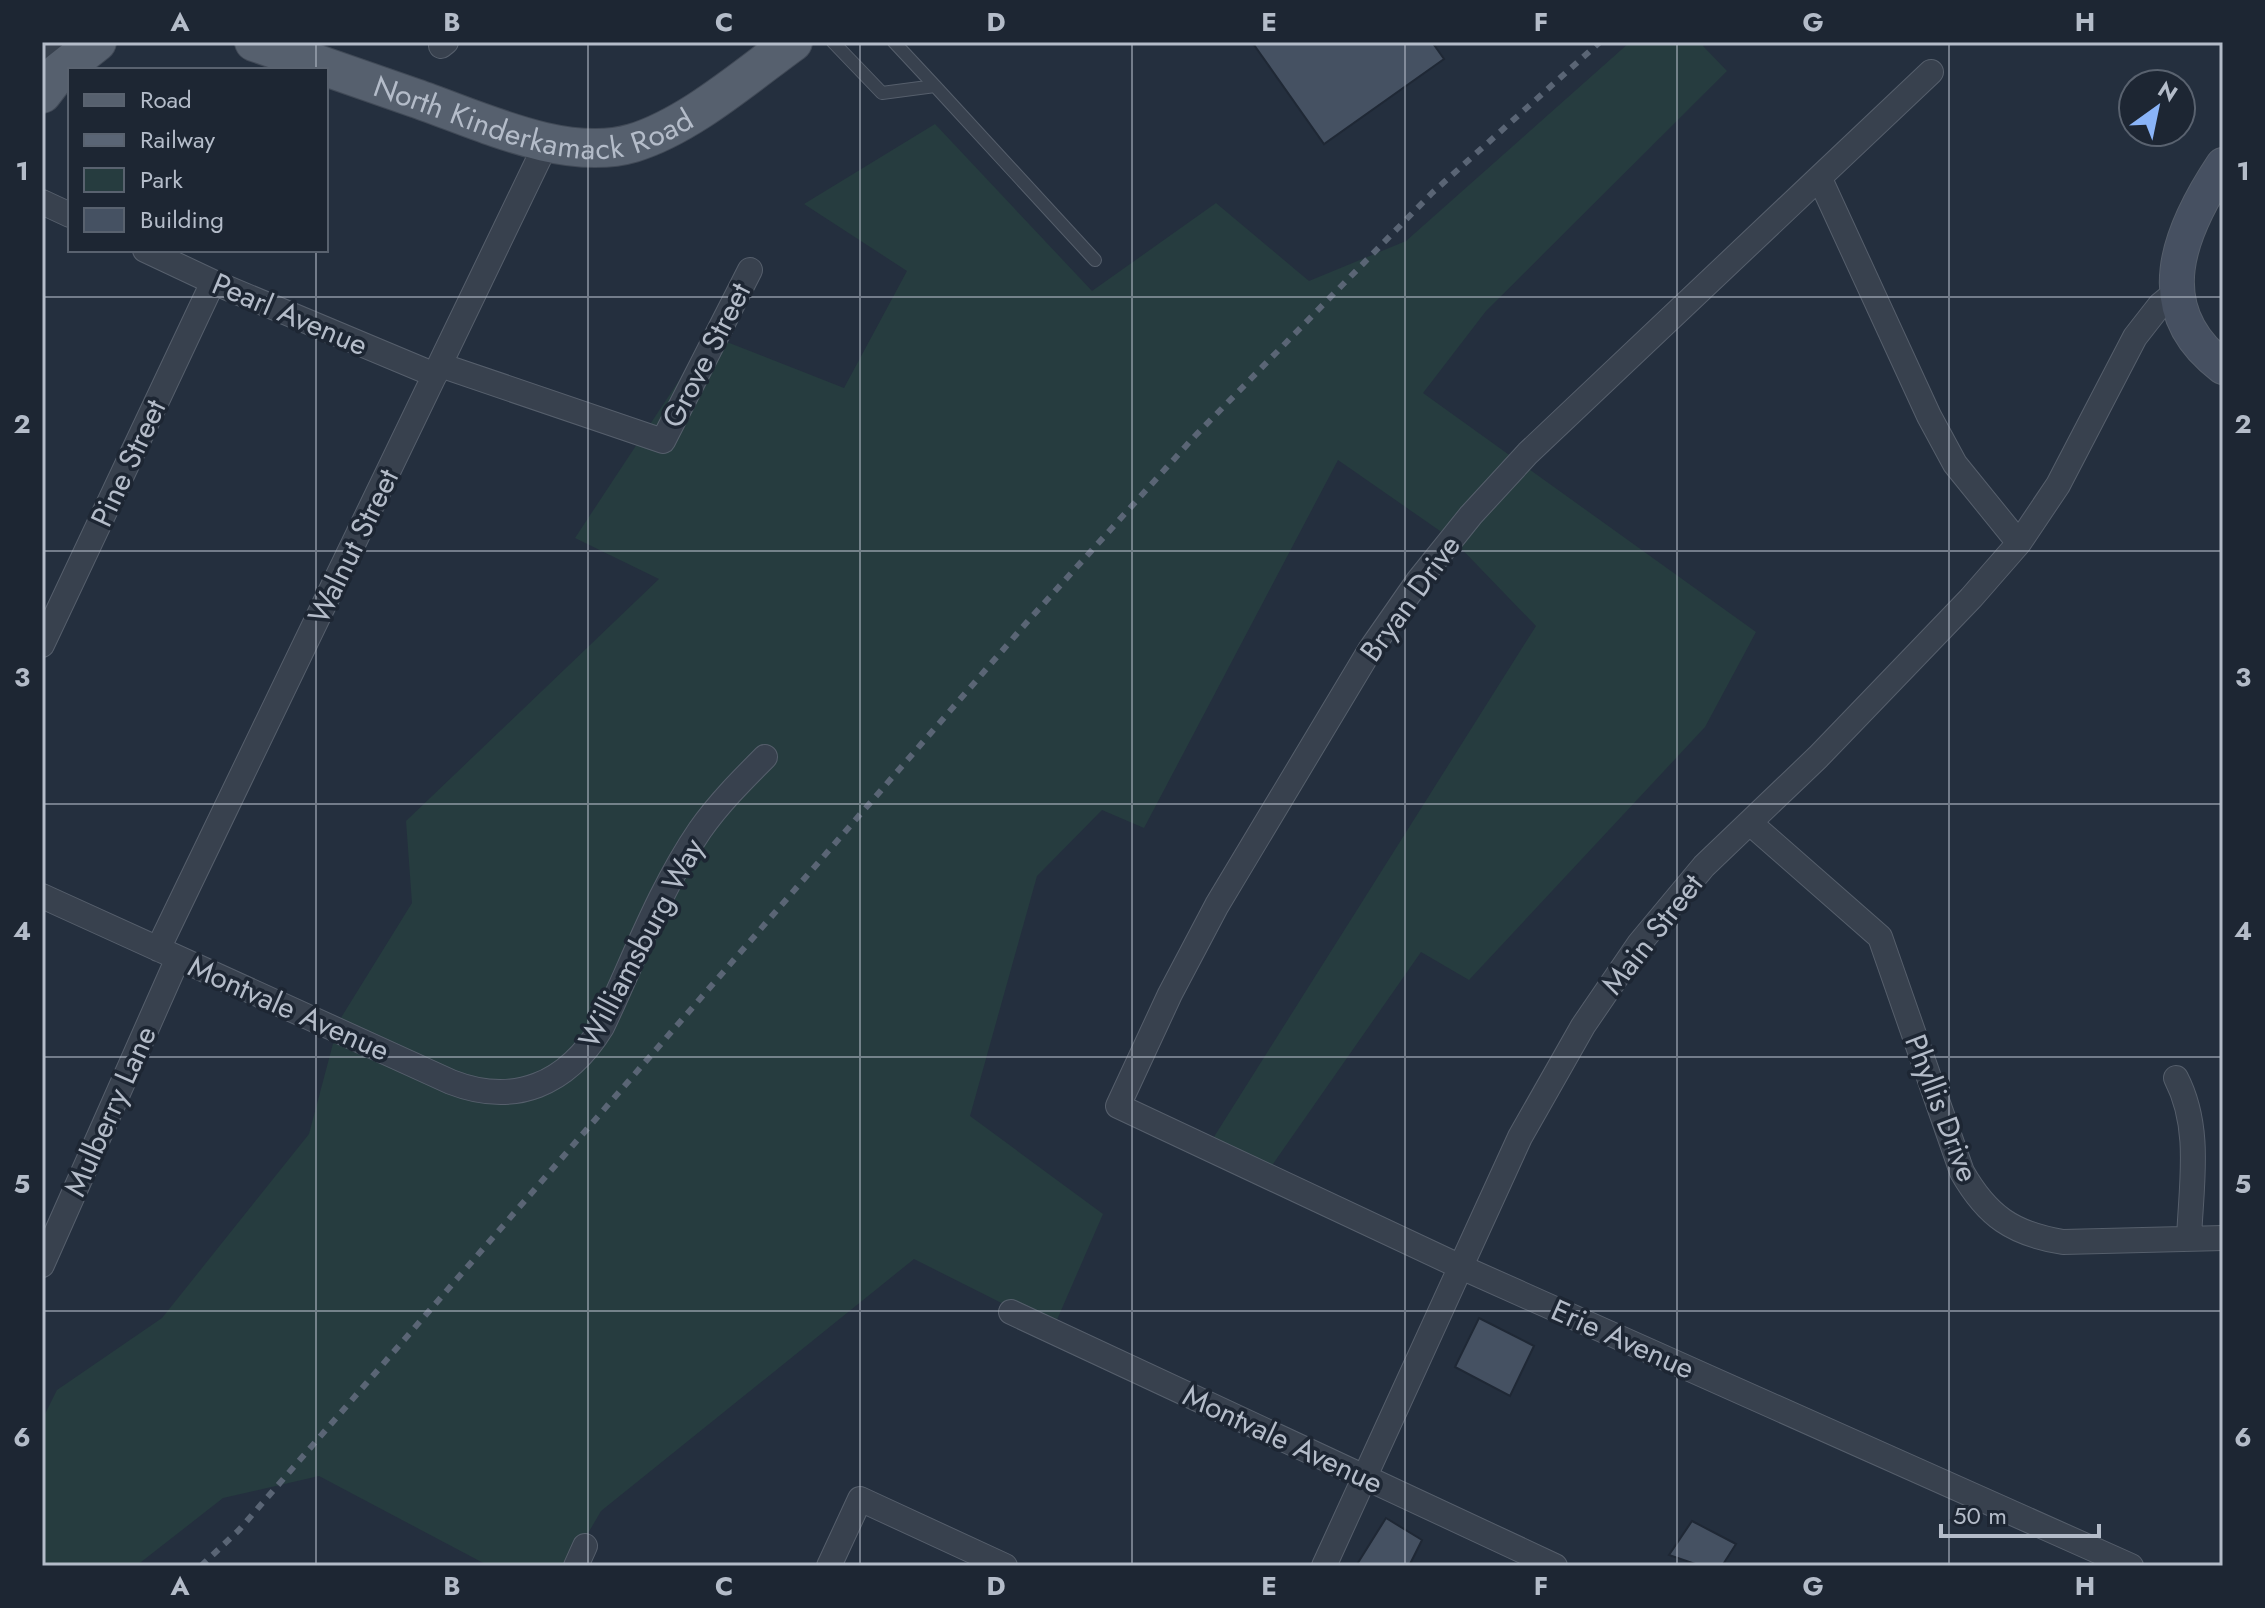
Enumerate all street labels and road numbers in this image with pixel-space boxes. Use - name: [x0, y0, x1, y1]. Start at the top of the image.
- street label: North Kinderkamack Road: [368, 64, 701, 170]
- street label: Pearl Avenue: [206, 262, 374, 366]
- street label: Grove Street: [651, 274, 761, 435]
- street label: Pine Street: [80, 392, 177, 534]
- street label: Walnut Street: [297, 461, 409, 631]
- street label: Bryan Drive: [1349, 526, 1471, 670]
- street label: Williamsburg Way: [568, 830, 715, 1056]
- street label: Main Street: [1591, 864, 1713, 1004]
- street label: Montvale Avenue: [182, 944, 396, 1072]
- street label: Mulberry Lane: [53, 1019, 167, 1203]
- street label: Phyllis Drive: [1894, 1028, 1990, 1188]
- street label: Erie Avenue: [1545, 1288, 1701, 1390]
- street label: Montvale Avenue: [1176, 1374, 1390, 1504]

